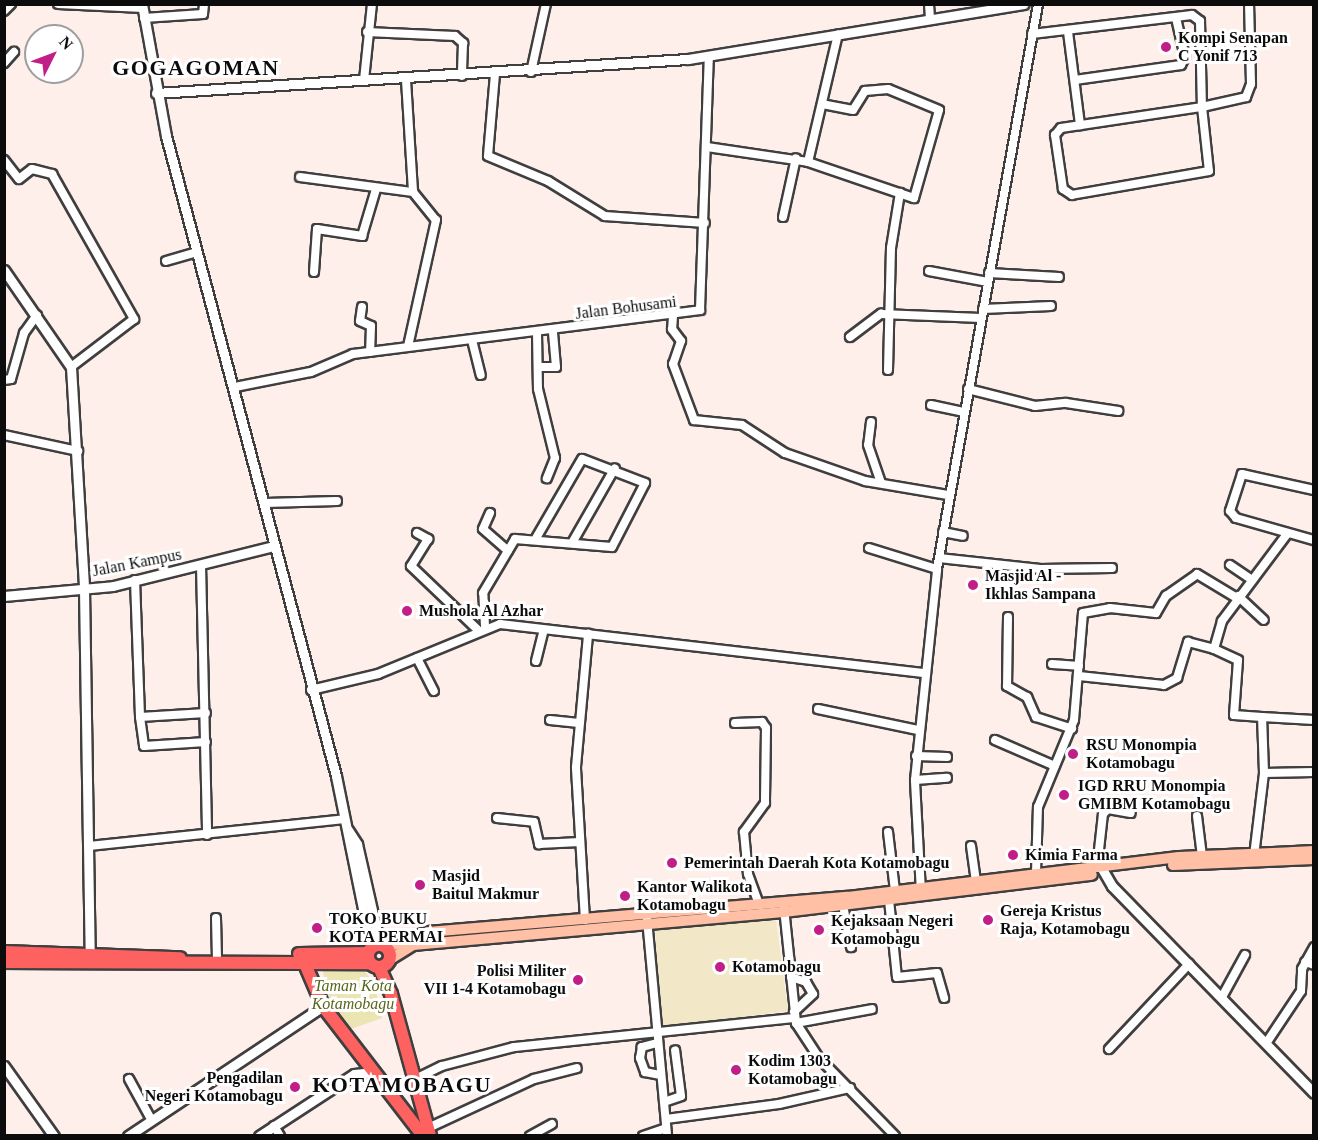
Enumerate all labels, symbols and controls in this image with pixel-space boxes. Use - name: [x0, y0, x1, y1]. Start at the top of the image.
- north arrow: [24, 24, 84, 84]
- place label: Kompi Senapan C Yonif 713: [1178, 28, 1288, 66]
- text: N: [56, 33, 76, 53]
- marker: Kompi Senapan C Yonif 713: [1159, 40, 1173, 54]
- district label: GOGAGOMAN: [112, 55, 280, 81]
- street label: Jalan Bohusami: [574, 292, 678, 324]
- street label: Jalan Kampus: [91, 545, 183, 581]
- place label: Masjid Al - Ikhlas Sampana: [985, 566, 1096, 604]
- marker: Masjid Al - Ikhlas Sampana: [966, 578, 980, 592]
- place label: Mushola Al Azhar: [419, 601, 545, 621]
- marker: Mushola Al Azhar: [400, 604, 414, 618]
- place label: RSU Monompia Kotamobagu: [1086, 735, 1197, 773]
- marker: RSU Monompia Kotamobagu: [1064, 745, 1082, 763]
- place label: IGD RRU Monompia GMIBM Kotamobagu: [1078, 776, 1230, 814]
- marker: IGD RRU Monompia GMIBM Kotamobagu: [1055, 786, 1073, 804]
- place label: Kimia Farma: [1025, 845, 1118, 865]
- marker: Kimia Farma: [1006, 848, 1020, 862]
- place label: Pemerintah Daerah Kota Kotamobagu: [684, 853, 949, 873]
- marker: Pemerintah Daerah Kota Kotamobagu: [665, 856, 679, 870]
- place label: Masjid Baitul Makmur: [432, 866, 539, 904]
- place label: Kantor Walikota Kotamobagu: [637, 877, 753, 915]
- marker: Masjid Baitul Makmur: [413, 878, 427, 892]
- marker: Kantor Walikota Kotamobagu: [618, 889, 632, 903]
- place label: Gereja Kristus Raja, Kotamobagu: [1000, 901, 1130, 939]
- place label: TOKO BUKU KOTA PERMAI: [329, 909, 444, 947]
- place label: Kejaksaan Negeri Kotamobagu: [831, 911, 953, 949]
- marker: Gereja Kristus Raja, Kotamobagu: [981, 913, 995, 927]
- marker: TOKO BUKU KOTA PERMAI: [310, 921, 324, 935]
- marker: Kejaksaan Negeri Kotamobagu: [812, 923, 826, 937]
- place label: Kotamobagu: [732, 957, 821, 977]
- marker: Kotamobagu: [713, 960, 727, 974]
- place label: Polisi Militer VII 1-4 Kotamobagu: [424, 961, 566, 999]
- marker: Polisi Militer VII 1-4 Kotamobagu: [571, 973, 585, 987]
- park label: Taman Kota Kotamobagu: [312, 976, 394, 1014]
- place label: Kodim 1303 Kotamobagu: [748, 1051, 837, 1089]
- marker: Kodim 1303 Kotamobagu: [729, 1063, 743, 1077]
- place label: Pengadilan Negeri Kotamobagu: [145, 1068, 283, 1106]
- district label: KOTAMOBAGU: [312, 1072, 492, 1098]
- marker: Pengadilan Negeri Kotamobagu: [288, 1080, 302, 1094]

